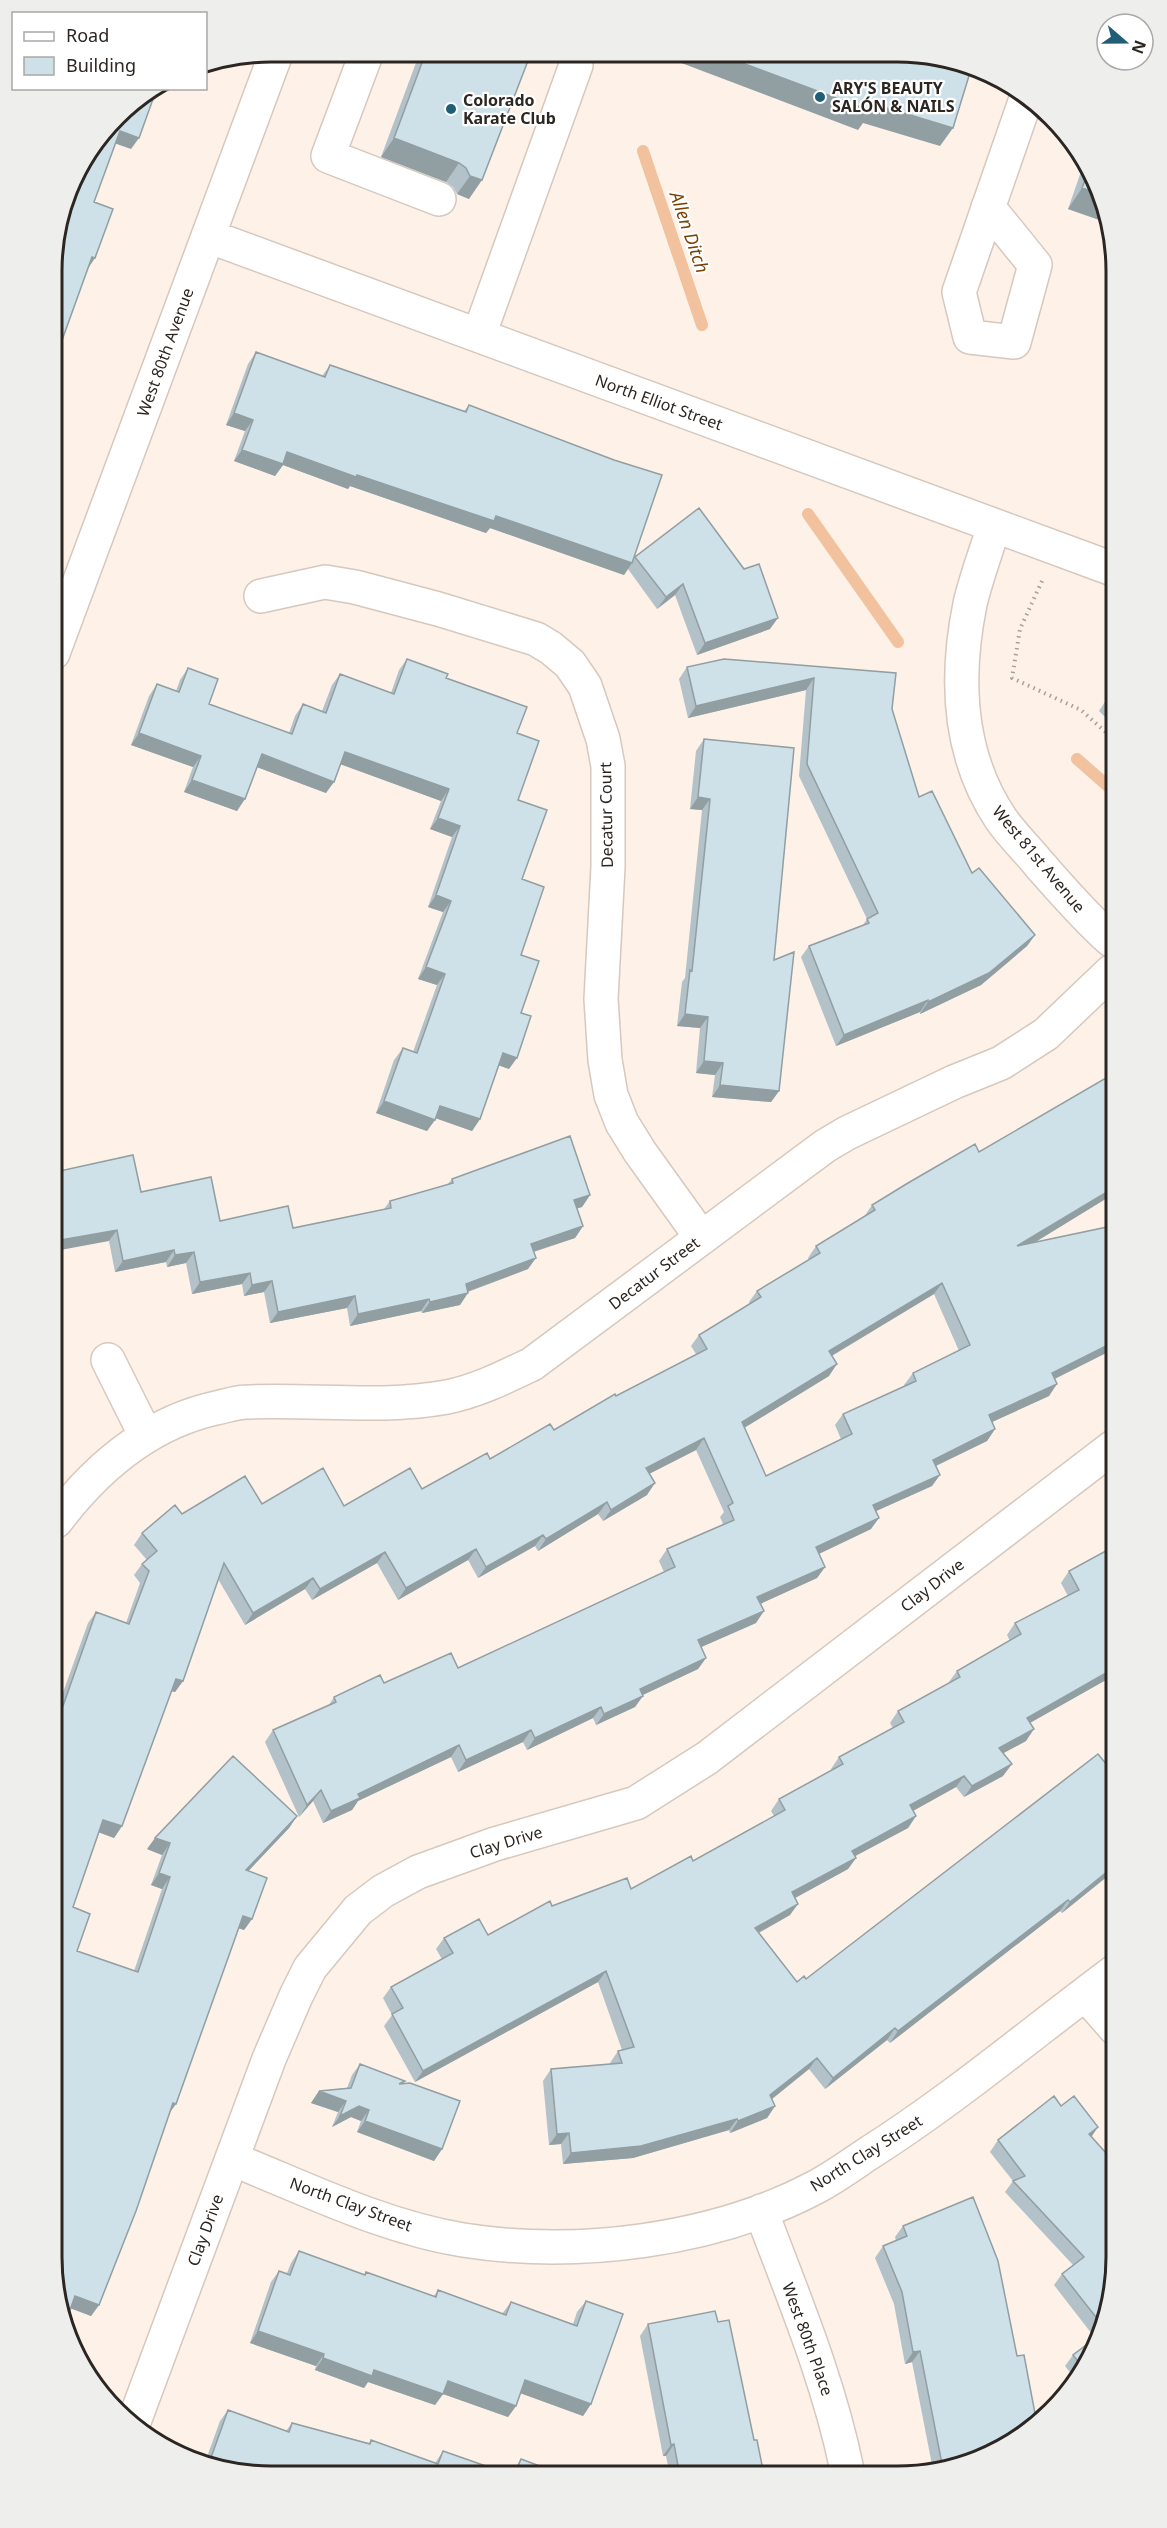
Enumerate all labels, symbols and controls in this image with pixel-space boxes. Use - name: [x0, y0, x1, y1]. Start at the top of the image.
- legend: [12, 12, 207, 90]
- north arrow: [1095, 12, 1155, 72]
- text: Road: [66, 23, 109, 47]
- text: N: [1127, 37, 1152, 57]
- text: Building: [66, 53, 136, 77]
- place label: ARY'S BEAUTY SALÓN & NAILS: [832, 77, 955, 117]
- place label: Colorado Karate Club: [463, 89, 556, 129]
- marker: ARY'S BEAUTY SALÓN & NAILS: [813, 90, 827, 104]
- marker: Colorado Karate Club: [444, 102, 458, 116]
- water label: Allen Ditch: [664, 186, 715, 276]
- street label: West 80th Avenue: [131, 285, 199, 419]
- street label: North Elliot Street: [592, 369, 726, 435]
- street label: Decatur Court: [594, 762, 618, 868]
- street label: West 81st Avenue: [988, 801, 1090, 917]
- street label: Decatur Street: [604, 1231, 704, 1314]
- street label: Clay Drive: [896, 1553, 968, 1617]
- street label: Clay Drive: [467, 1821, 545, 1863]
- street label: North Clay Street: [806, 2110, 926, 2196]
- street label: North Clay Street: [287, 2172, 415, 2236]
- street label: Clay Drive: [182, 2191, 228, 2269]
- street label: West 80th Place: [777, 2279, 839, 2399]

